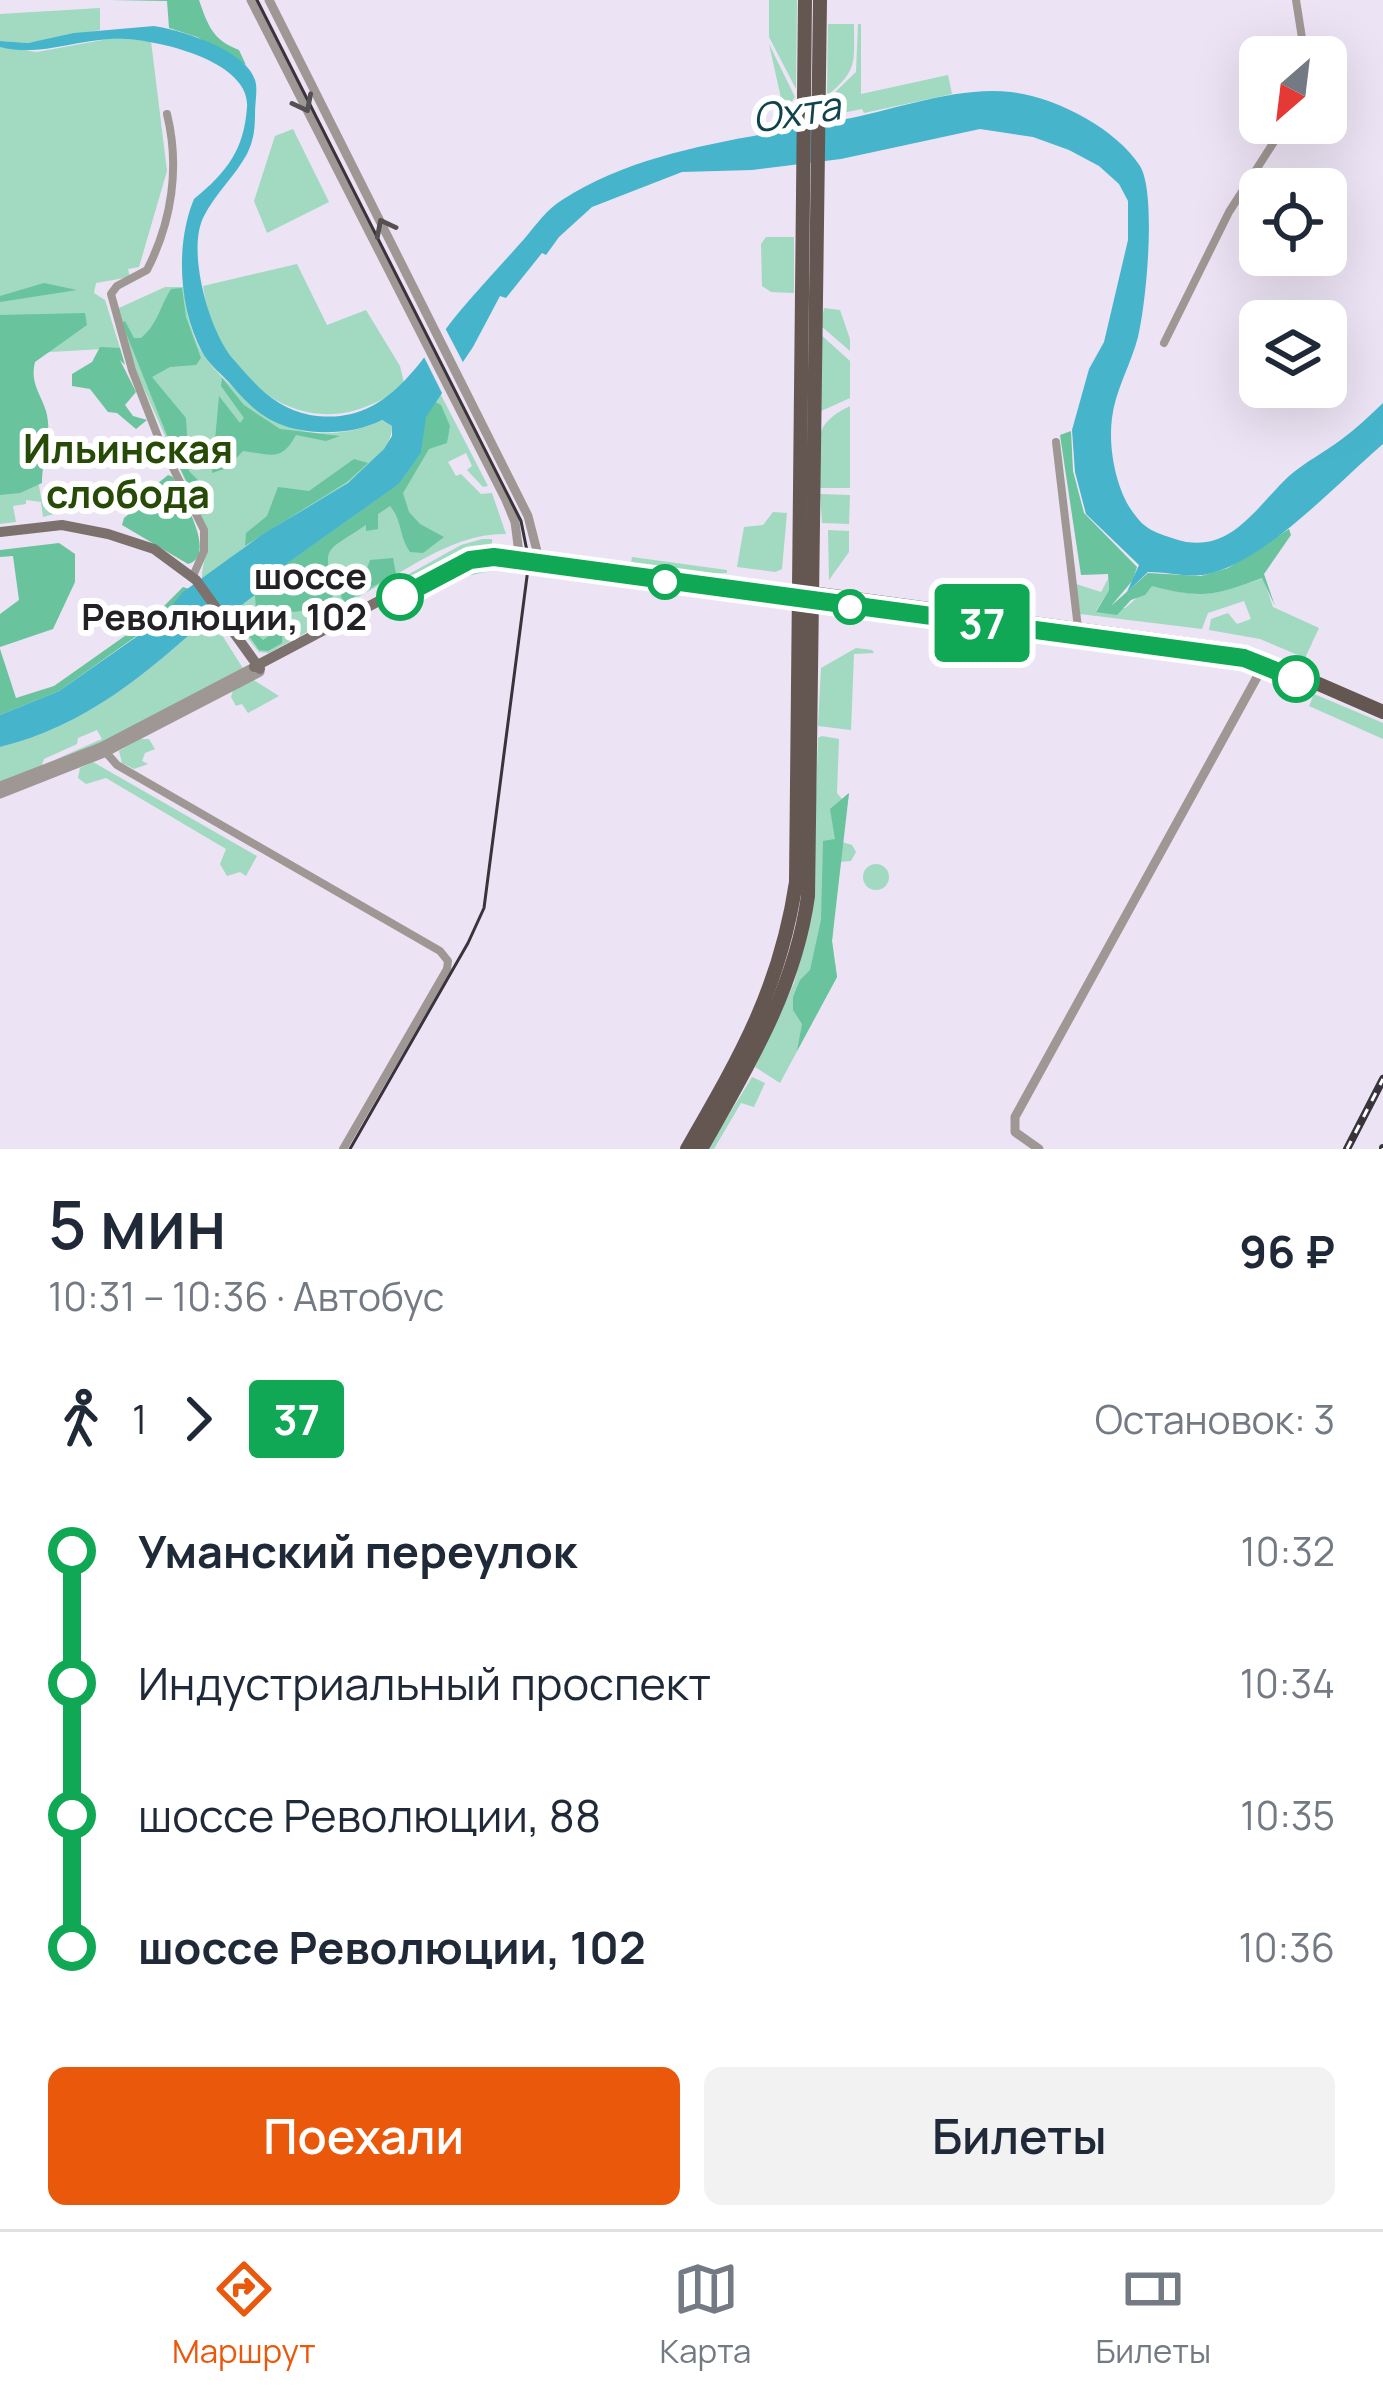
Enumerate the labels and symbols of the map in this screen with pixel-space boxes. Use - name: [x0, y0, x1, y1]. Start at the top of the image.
- north arrow: [1239, 36, 1347, 144]
- water label: Охта: [748, 77, 846, 145]
- one-way arrow: [290, 92, 314, 113]
- one-way arrow: [375, 218, 398, 240]
- district label: Ильинская слобода: [23, 421, 233, 520]
- place label: шоссе Революции, 102: [81, 551, 367, 641]
- unlabelled marker: [649, 566, 681, 598]
- marker: шоссе Революции, 102: [378, 575, 422, 619]
- line badge: 37: [928, 584, 1036, 662]
- unlabelled marker: [834, 591, 866, 623]
- unlabelled marker: [1274, 657, 1318, 701]

